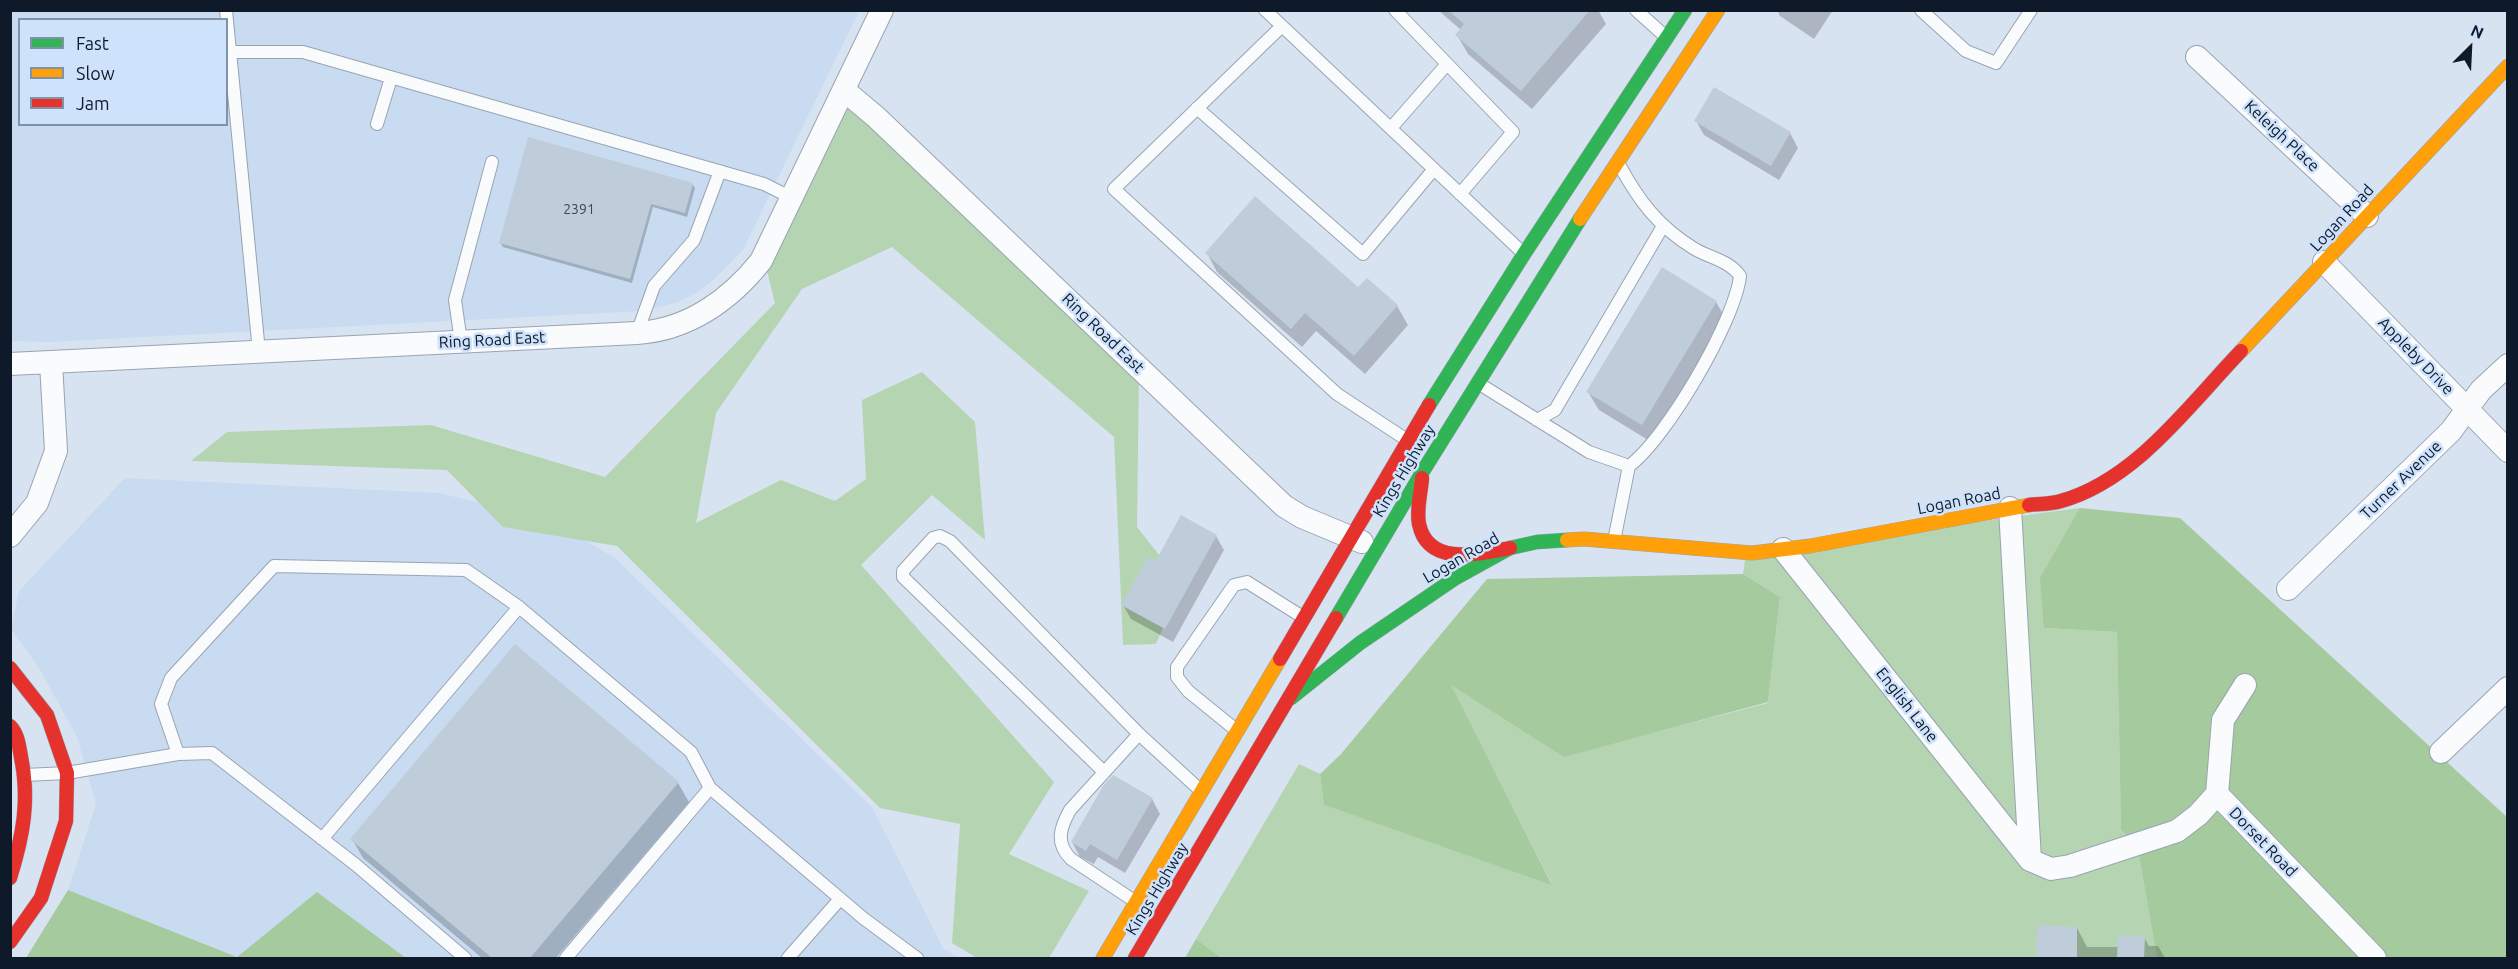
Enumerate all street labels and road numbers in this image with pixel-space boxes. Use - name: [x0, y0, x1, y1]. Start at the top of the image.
- street label: Keleigh Place: [2241, 96, 2323, 176]
- street label: Logan Road: [2306, 181, 2378, 255]
- street label: Ring Road East: [1058, 289, 1148, 377]
- street label: Appleby Drive: [2374, 313, 2458, 399]
- street label: Ring Road East: [438, 328, 546, 352]
- street label: Kings Highway: [1369, 421, 1439, 521]
- street label: Turner Avenue: [2356, 437, 2446, 523]
- street label: Logan Road: [1916, 484, 2002, 518]
- street label: Logan Road: [1420, 529, 1502, 587]
- street label: English Lane: [1872, 664, 1942, 746]
- street label: Dorset Road: [2225, 803, 2301, 881]
- street label: Kings Highway: [1122, 839, 1192, 939]

